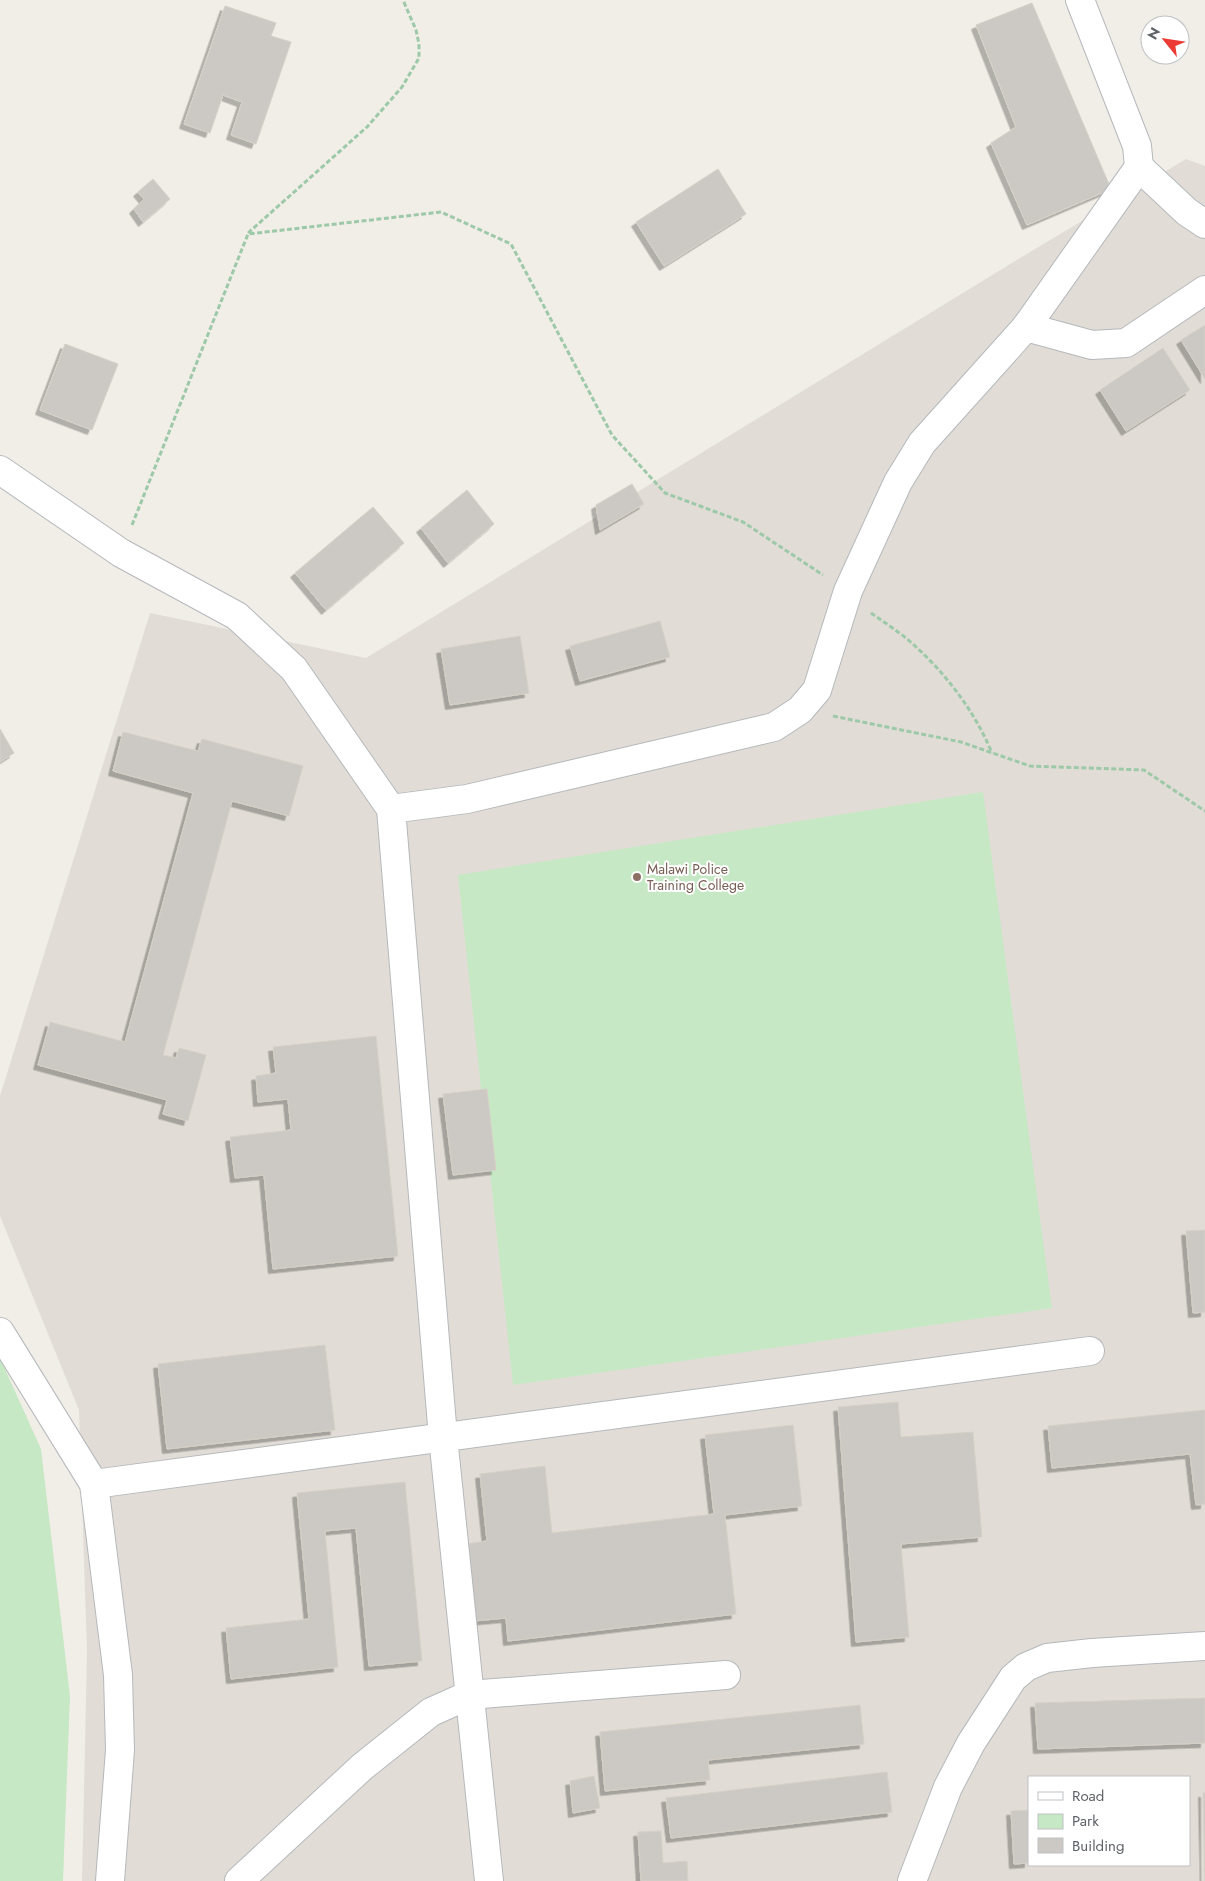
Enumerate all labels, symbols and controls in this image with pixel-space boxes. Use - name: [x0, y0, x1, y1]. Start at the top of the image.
- north arrow: [1140, 15, 1190, 65]
- text: N: [1142, 24, 1165, 43]
- place label: Malawi Police Training College: [647, 859, 744, 895]
- marker: Malawi Police Training College: [631, 871, 643, 883]
- legend: [1028, 1776, 1190, 1866]
- text: Road: [1072, 1785, 1104, 1807]
- text: Park: [1072, 1810, 1099, 1832]
- text: Building: [1072, 1835, 1124, 1857]

